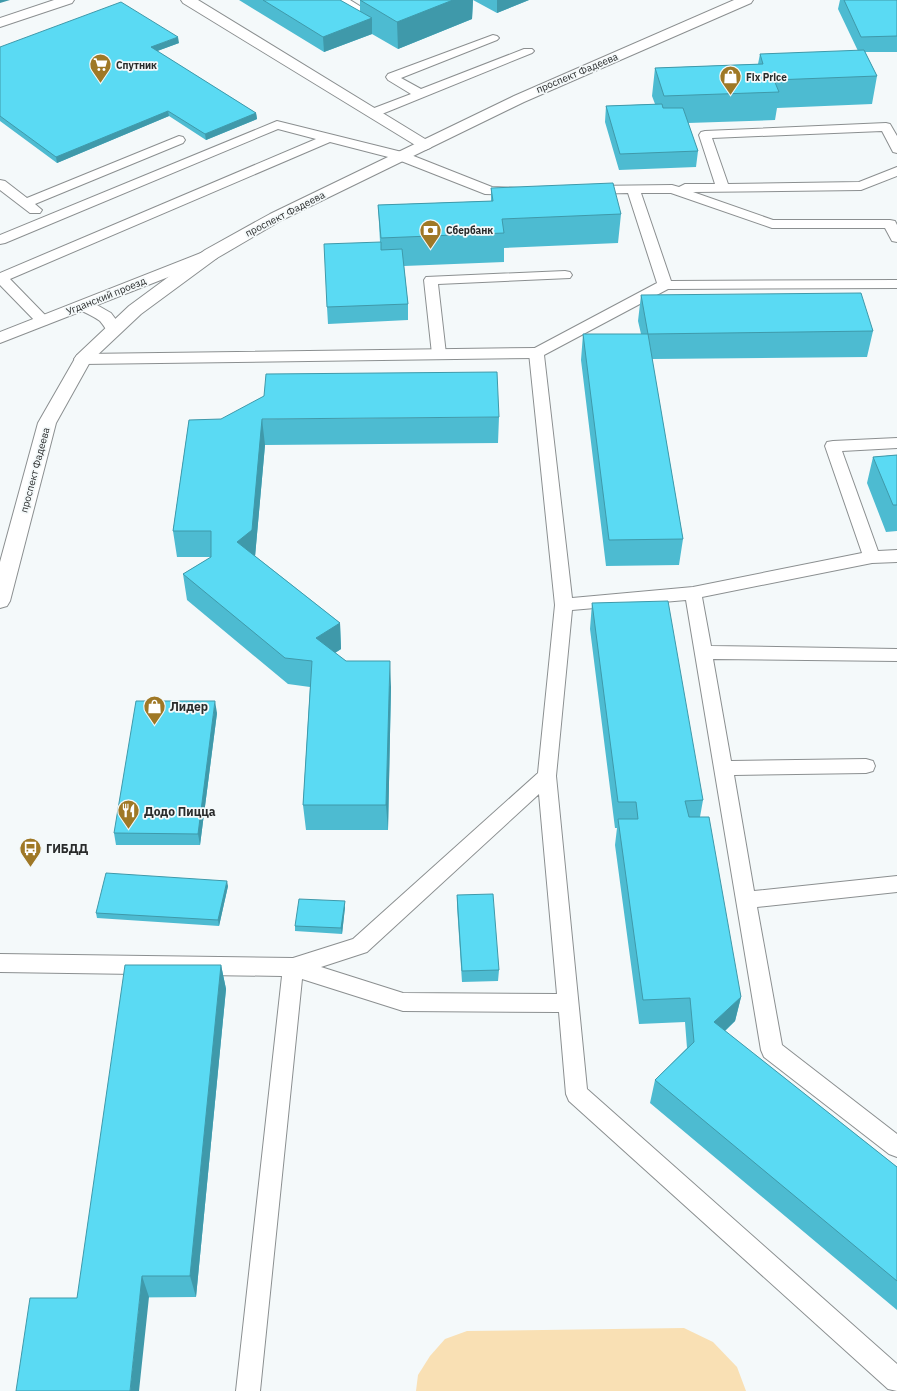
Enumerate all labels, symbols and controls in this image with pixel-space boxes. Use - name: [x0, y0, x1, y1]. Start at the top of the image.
- street label: проспект Фадеева: [534, 50, 621, 96]
- supermarket icon: Спутник: [88, 52, 114, 85]
- place label: Спутник: [116, 59, 157, 72]
- shop icon: Fix Price: [717, 64, 743, 97]
- place label: Fix Price: [746, 71, 787, 84]
- street label: проспект Фадеева: [243, 188, 328, 240]
- bank icon: Сбербанк: [417, 217, 443, 250]
- place label: Сбербанк: [446, 224, 493, 237]
- street label: Угданский проезд: [64, 274, 148, 318]
- street label: проспект Фадеева: [17, 425, 53, 514]
- shop icon: Лидер: [141, 693, 167, 726]
- place label: Лидер: [170, 699, 208, 714]
- restaurant icon: Додо Пицца: [115, 798, 141, 831]
- place label: Додо Пицца: [144, 804, 216, 819]
- bus stop icon: ГИБДД: [17, 835, 43, 868]
- place label: ГИБДД: [46, 841, 89, 856]

